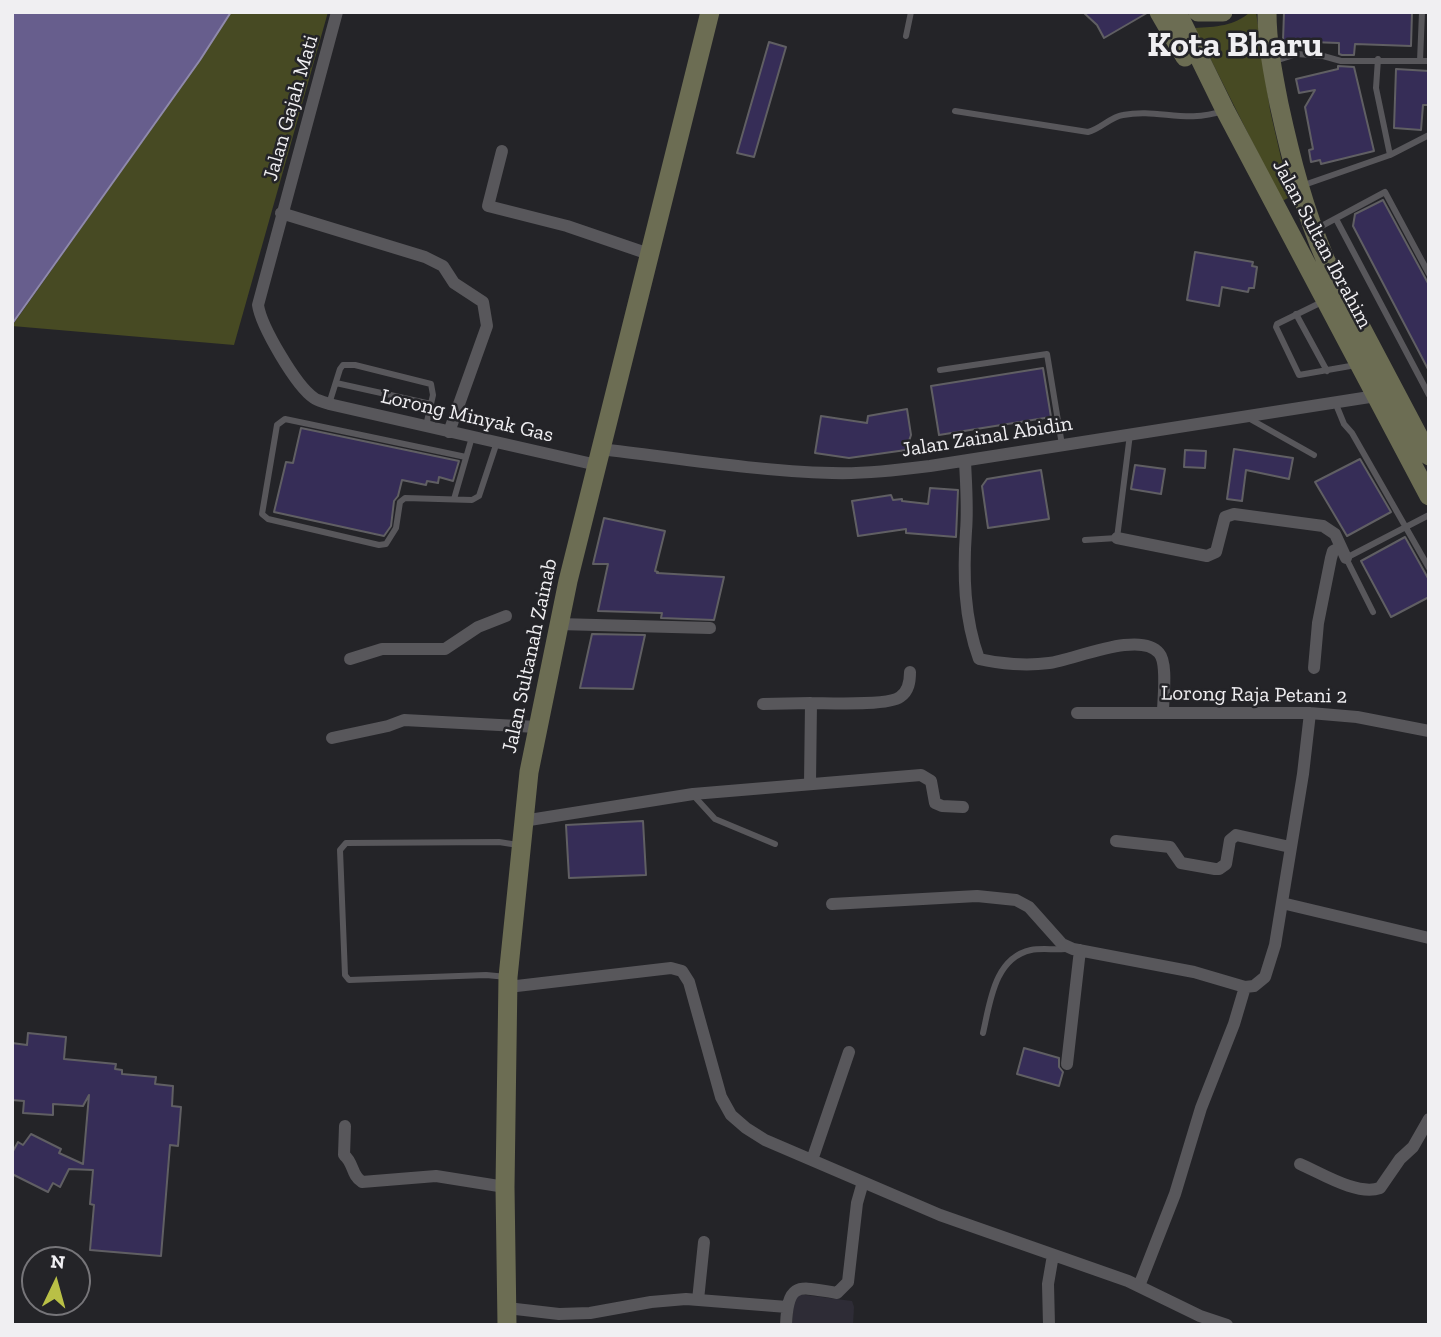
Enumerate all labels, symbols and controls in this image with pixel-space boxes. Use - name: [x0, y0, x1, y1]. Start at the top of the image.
- district label: Kota Bharu: [1147, 25, 1323, 67]
- street label: Jalan Gajah Mati: [258, 32, 324, 184]
- street label: Jalan Sultan Ibrahim: [1267, 155, 1377, 333]
- street label: Lorong Minyak Gas: [378, 384, 556, 448]
- street label: Jalan Zainal Abidin: [900, 411, 1074, 463]
- street label: Jalan Sultanah Zainab: [497, 556, 563, 756]
- street label: Lorong Raja Petani 2: [1161, 681, 1347, 709]
- north arrow: [21, 1246, 91, 1316]
- text: N: [49, 1249, 66, 1274]

